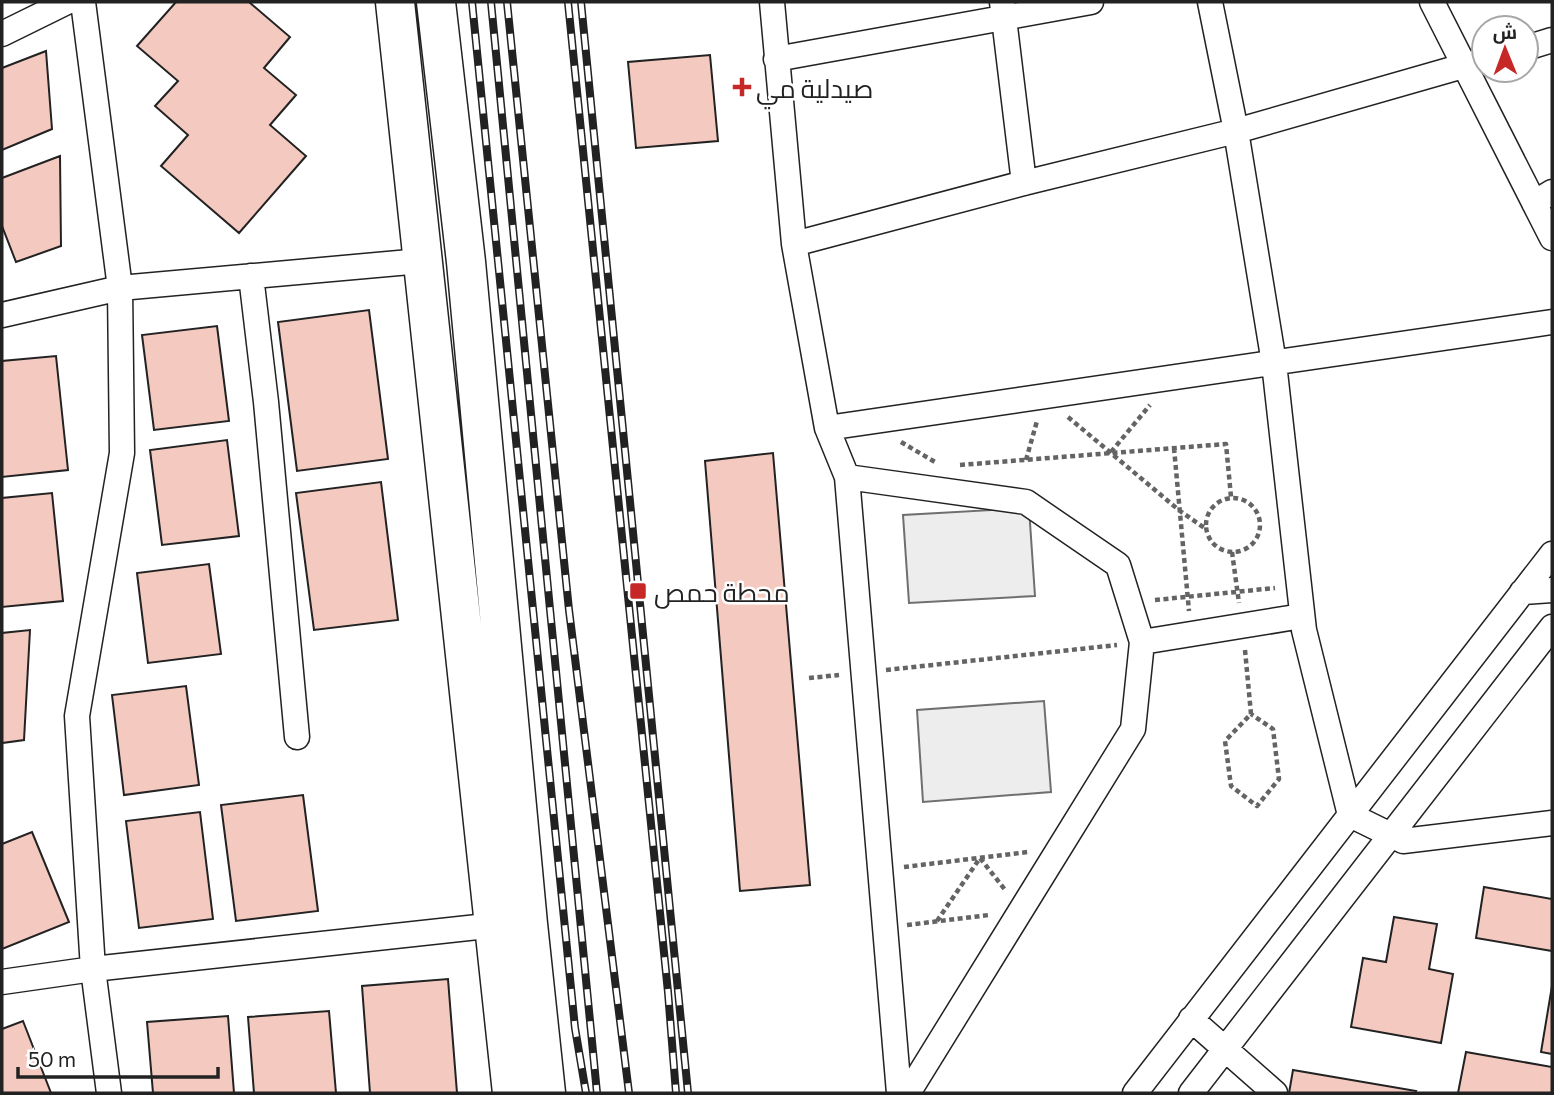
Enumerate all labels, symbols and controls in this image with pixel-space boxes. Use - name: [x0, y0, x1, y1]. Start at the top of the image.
- north arrow: [1470, 14, 1540, 84]
- text: ش: [1492, 20, 1517, 44]
- place label: صيدلية مي: [756, 72, 873, 110]
- marker: صيدلية مي: [734, 79, 750, 95]
- place label: محطة حمص: [654, 576, 790, 609]
- marker: محطة حمص: [628, 581, 648, 601]
- scale bar: [18, 1036, 217, 1080]
- text: 50 m: [28, 1046, 76, 1071]

